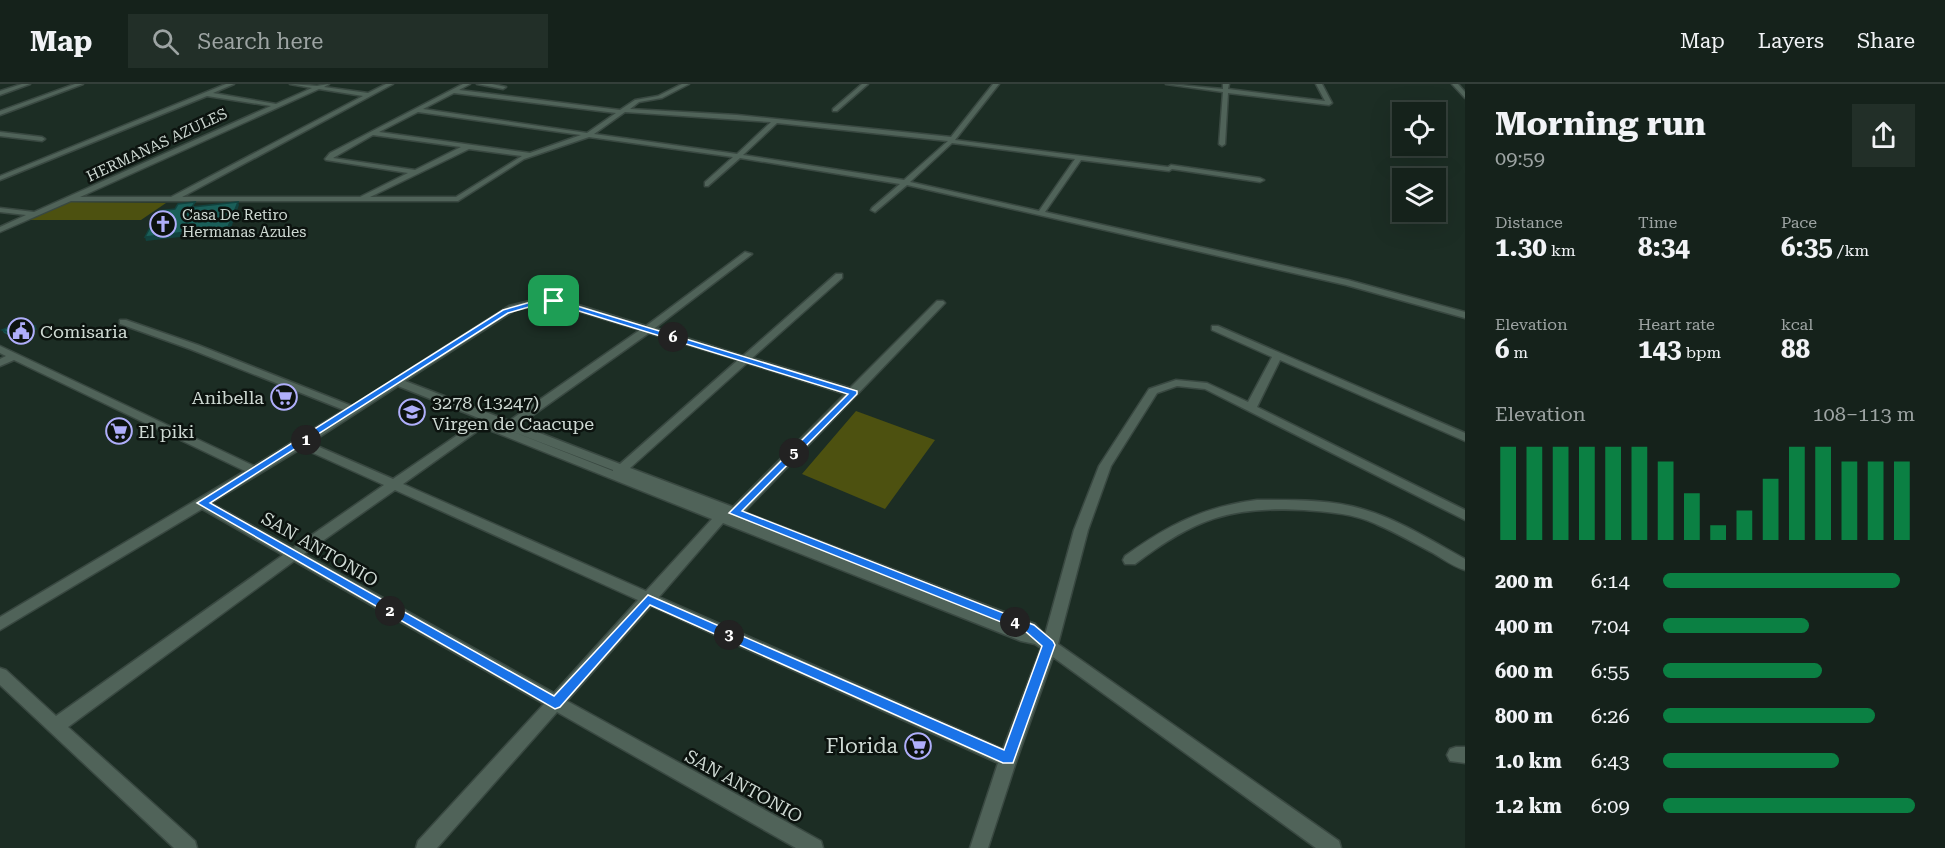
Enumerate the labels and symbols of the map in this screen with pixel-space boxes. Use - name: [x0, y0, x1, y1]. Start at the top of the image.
- street label: HERMANAS AZULES: [84, 104, 230, 186]
- place label: Casa De Retiro Hermanas Azules: [182, 206, 306, 241]
- church icon: Casa De Retiro Hermanas Azules: [148, 209, 178, 239]
- pin: [528, 275, 579, 326]
- public building icon: Comisaria: [6, 316, 36, 346]
- place label: Comisaria: [40, 321, 128, 342]
- pin: 6: [658, 322, 688, 352]
- supermarket icon: Anibella: [269, 382, 299, 412]
- place label: Anibella: [192, 387, 264, 408]
- place label: 3278 (13247) Virgen de Caacupe: [432, 392, 594, 434]
- school or university icon: 3278 (13247) Virgen de Caacupe: [397, 397, 427, 427]
- supermarket icon: El piki: [104, 416, 134, 446]
- place label: El piki: [138, 421, 195, 442]
- pin: 1: [291, 425, 321, 455]
- pin: 5: [779, 438, 809, 468]
- street label: SAN ANTONIO: [258, 507, 382, 591]
- pin: 2: [375, 596, 405, 626]
- pin: 4: [1000, 607, 1030, 637]
- pin: 3: [714, 620, 744, 650]
- supermarket icon: Florida: [903, 731, 933, 761]
- place label: Florida: [826, 734, 899, 758]
- street label: SAN ANTONIO: [682, 745, 806, 827]

